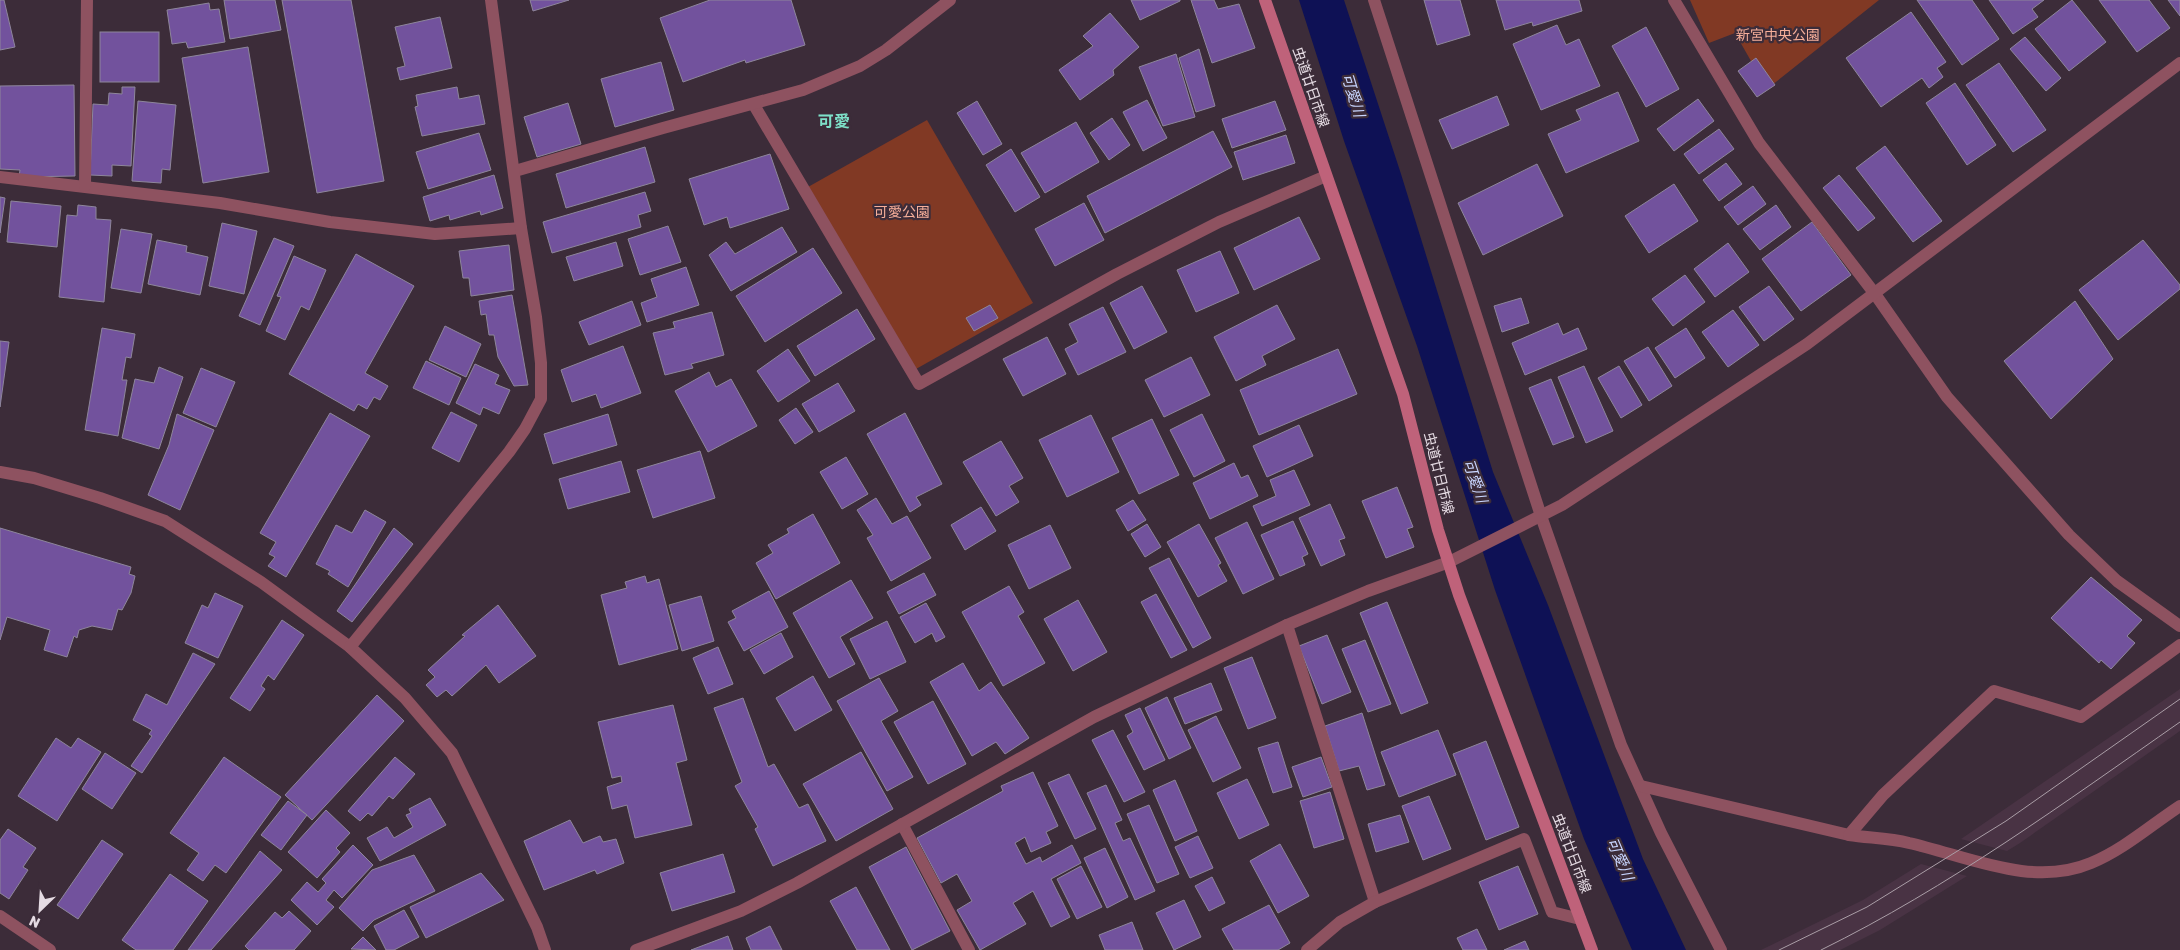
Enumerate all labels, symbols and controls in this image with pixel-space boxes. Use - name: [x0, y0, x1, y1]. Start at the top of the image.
- park label: 新宮中央公園: [1736, 27, 1820, 44]
- street label: 虫道廿日市線: [1289, 45, 1332, 130]
- water label: 可愛川: [1338, 71, 1369, 121]
- district label: 可愛: [818, 112, 850, 131]
- park label: 可愛公園: [874, 204, 930, 221]
- street label: 虫道廿日市線: [1420, 430, 1457, 516]
- water label: 可愛川: [1459, 457, 1491, 507]
- street label: 虫道廿日市線: [1549, 811, 1595, 895]
- water label: 可愛川: [1603, 835, 1638, 885]
- north arrow: [15, 885, 65, 935]
- text: N: [27, 911, 43, 931]

